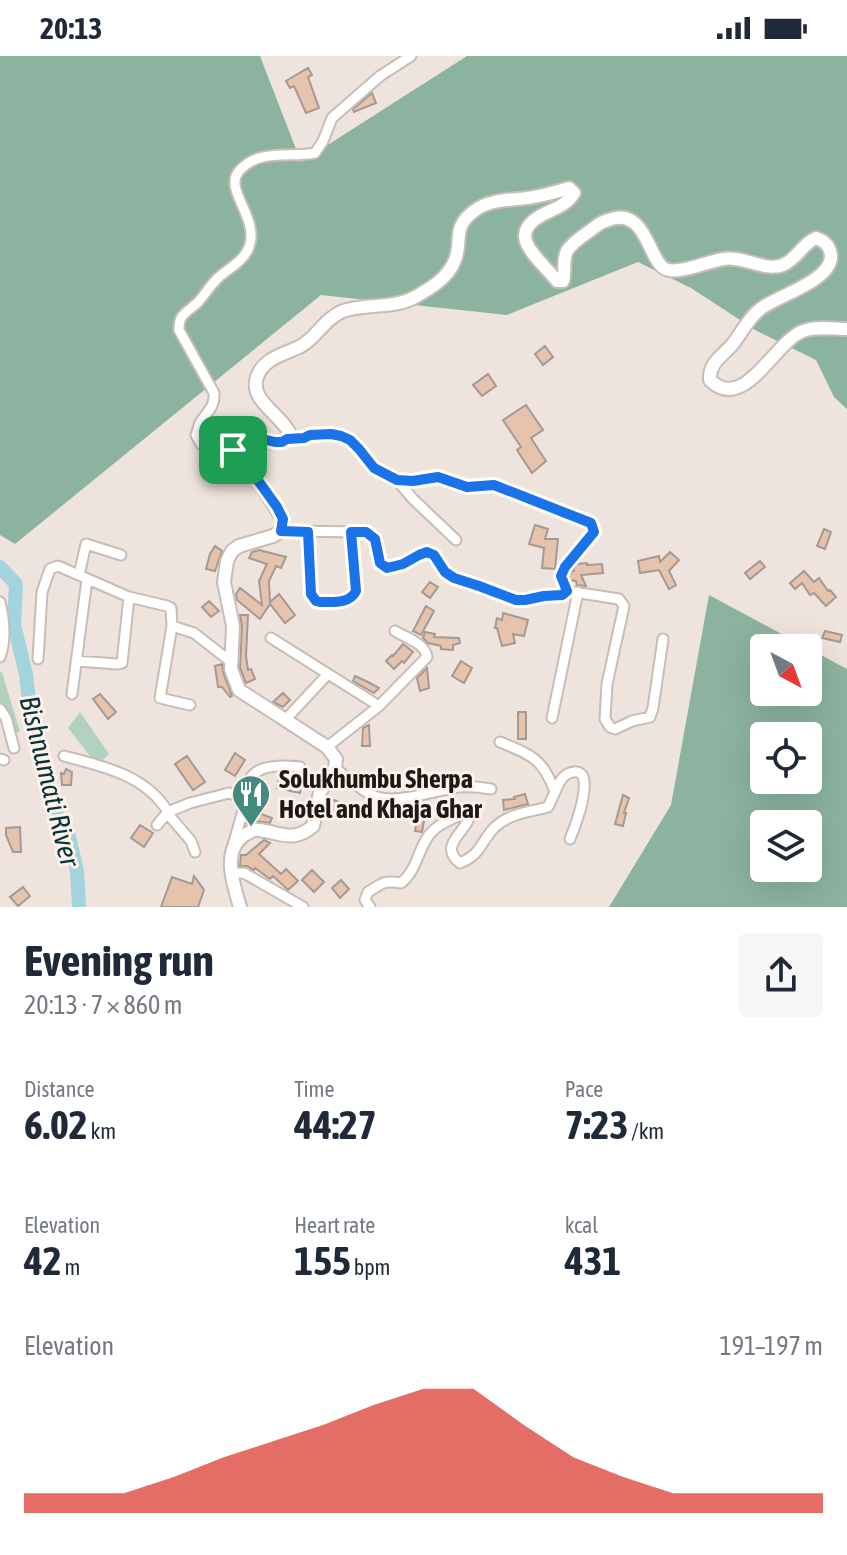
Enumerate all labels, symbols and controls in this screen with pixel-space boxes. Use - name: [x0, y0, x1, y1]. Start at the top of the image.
- text: 20:13: [40, 11, 102, 45]
- pin: [199, 416, 267, 484]
- icon: arrive: [211, 428, 255, 472]
- north arrow: [750, 634, 822, 706]
- map controls: [750, 634, 822, 882]
- water label: Bishnumati River: [13, 692, 87, 871]
- button: locate: [750, 722, 822, 794]
- place label: Solukhumbu Sherpa Hotel and Khaja Ghar: [279, 764, 483, 824]
- restaurant icon: Solukhumbu Sherpa Hotel and Khaja Ghar: [230, 773, 272, 828]
- button: layers: [750, 810, 822, 882]
- button: share: [739, 933, 823, 1017]
- text: Evening run: [24, 935, 214, 985]
- text: 20:13 · 7 × 860 m: [24, 990, 183, 1020]
- text: Distance: [24, 1076, 95, 1102]
- text: Time: [294, 1076, 334, 1102]
- text: Pace: [565, 1076, 603, 1102]
- text: 6.02: [24, 1102, 88, 1147]
- text: 44:27: [294, 1102, 377, 1147]
- text: 7:23: [565, 1102, 628, 1147]
- text: km: [88, 1118, 116, 1144]
- text: /km: [628, 1118, 664, 1144]
- text: Elevation: [24, 1212, 100, 1238]
- text: Heart rate: [294, 1212, 375, 1238]
- text: kcal: [565, 1212, 598, 1238]
- text: 42: [24, 1238, 62, 1283]
- text: 155: [294, 1238, 351, 1283]
- text: 431: [565, 1238, 621, 1283]
- text: m: [62, 1254, 80, 1280]
- text: bpm: [351, 1254, 390, 1280]
- text: Elevation: [24, 1331, 114, 1361]
- text: 191–197 m: [720, 1331, 823, 1361]

